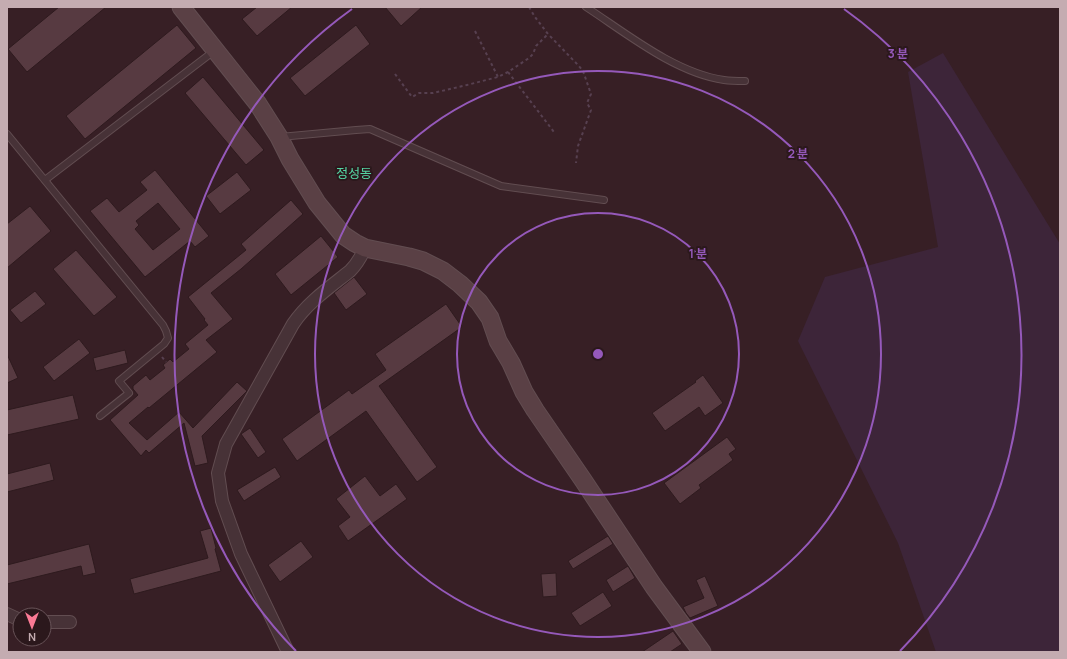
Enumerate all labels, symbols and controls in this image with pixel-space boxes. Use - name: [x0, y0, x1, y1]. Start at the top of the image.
- text: 3 분: [888, 45, 908, 62]
- text: 2 분: [788, 145, 808, 162]
- district label: 정성동: [336, 164, 372, 182]
- text: 1 분: [689, 245, 707, 262]
- centre of rings: [591, 347, 605, 361]
- north arrow: [12, 607, 52, 647]
- text: N: [28, 630, 36, 645]

